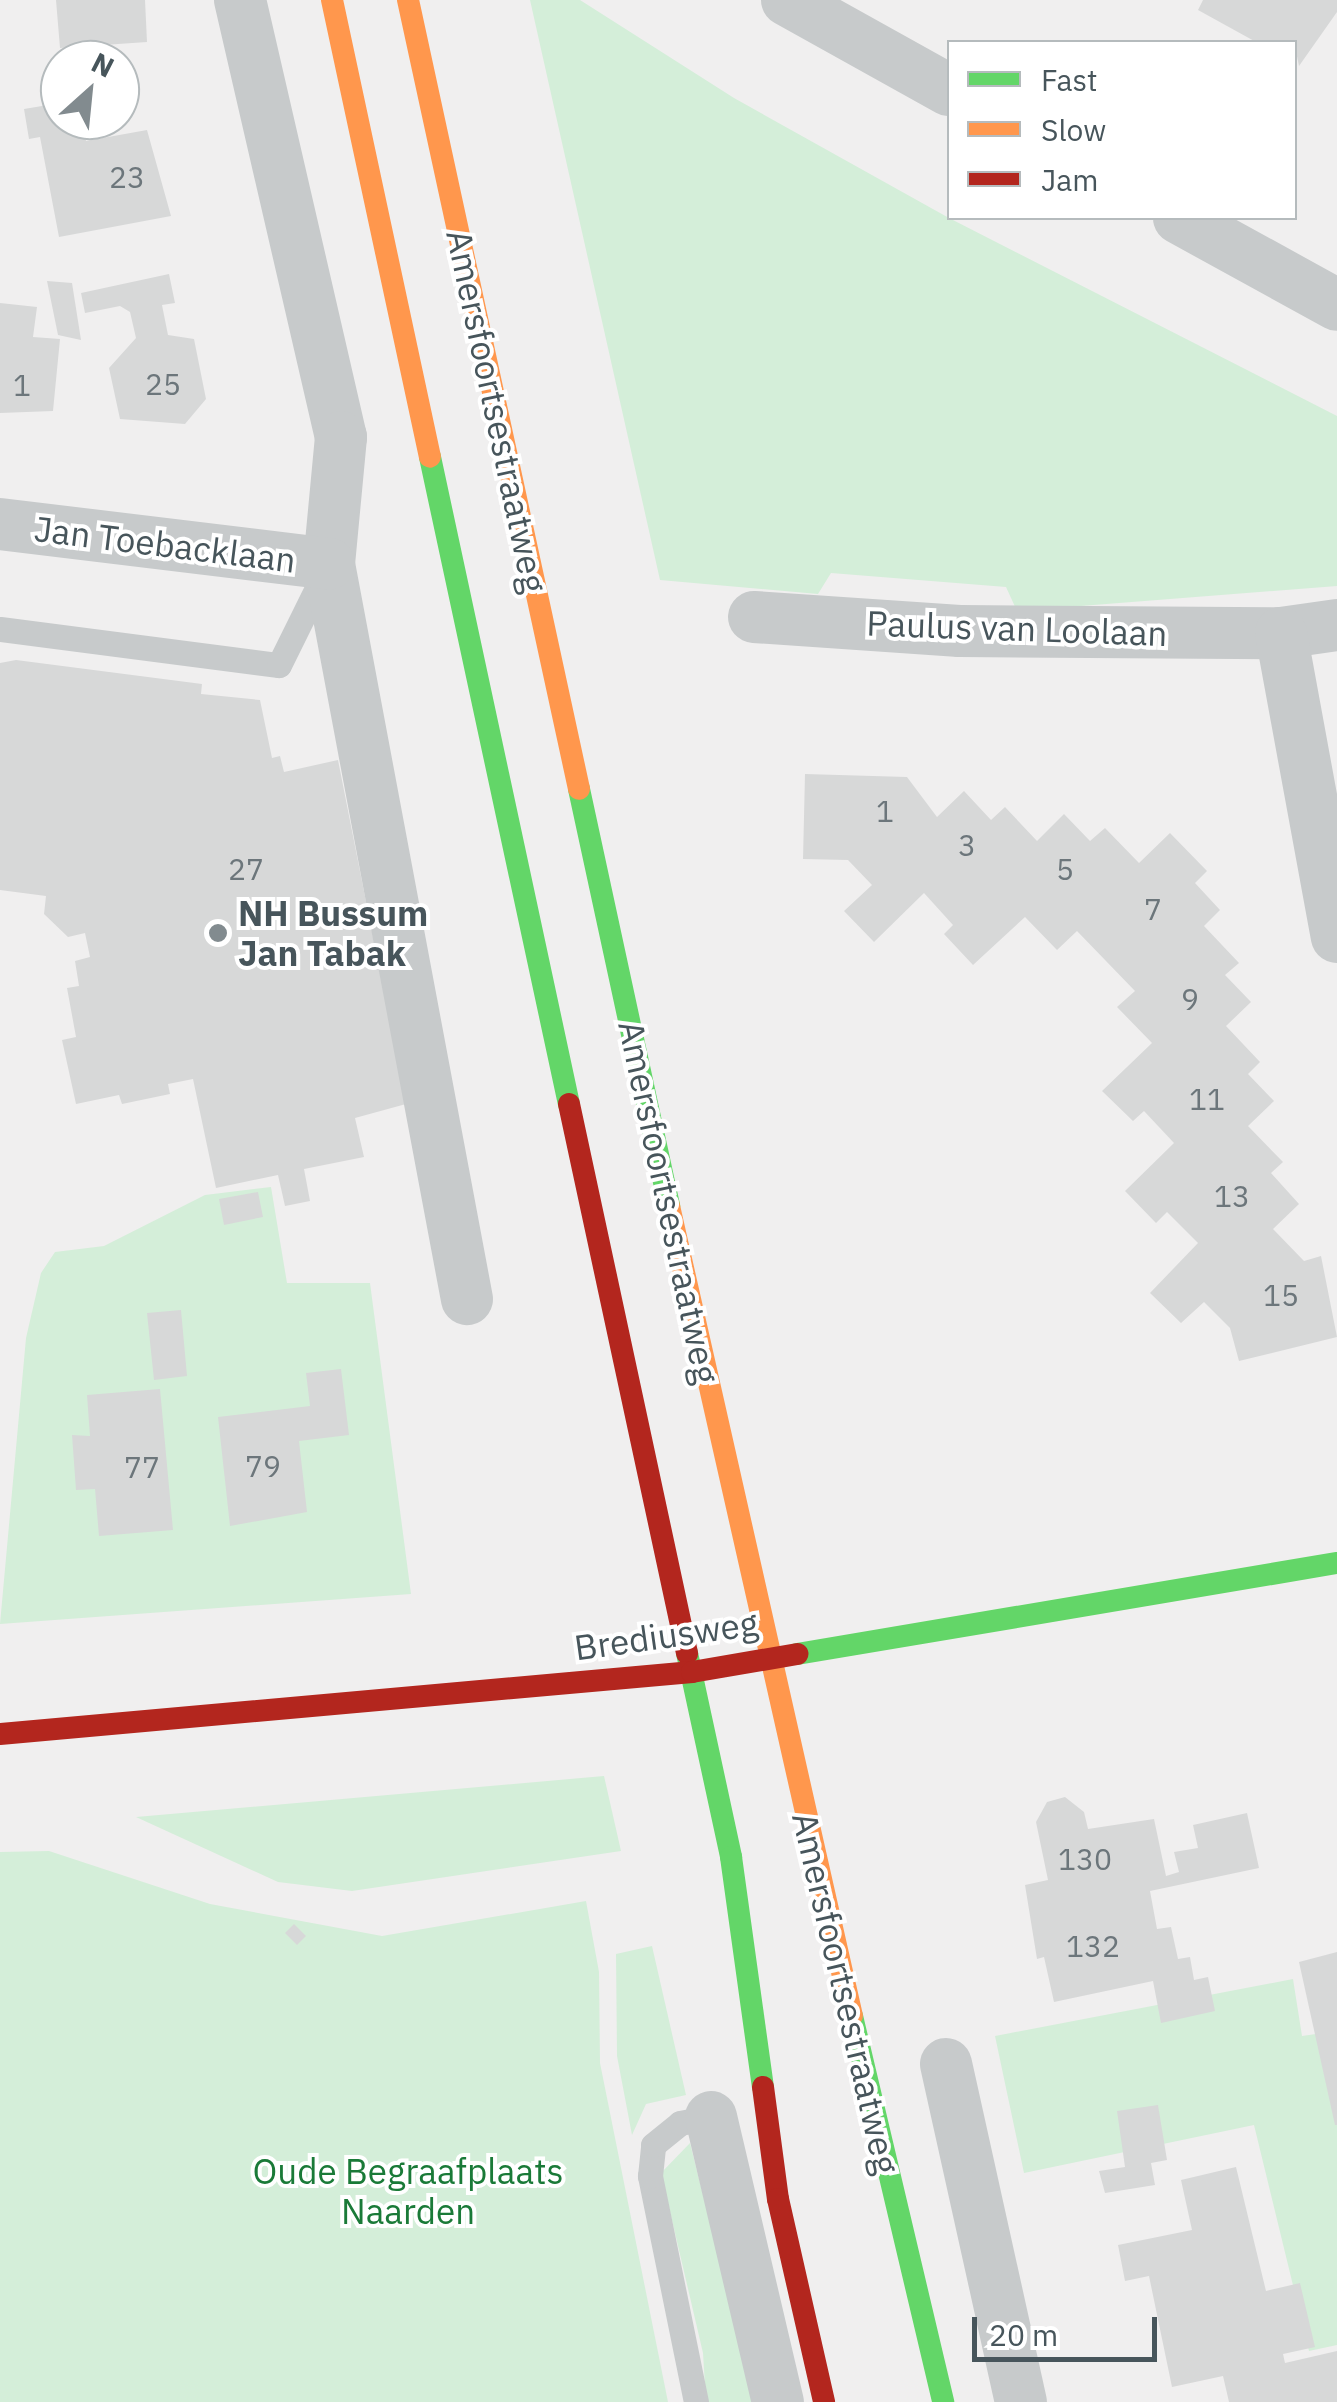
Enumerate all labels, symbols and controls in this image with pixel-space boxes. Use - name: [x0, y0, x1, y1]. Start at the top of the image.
- north arrow: [40, 40, 140, 140]
- legend: [947, 40, 1297, 220]
- text: N: [86, 44, 120, 86]
- text: Fast: [1041, 60, 1098, 99]
- text: Slow: [1041, 110, 1106, 149]
- house number: 23: [109, 159, 145, 195]
- text: Jam: [1041, 160, 1099, 199]
- street label: Amersfoortsestraatweg: [438, 226, 556, 596]
- house number: 25: [145, 366, 181, 402]
- house number: 1: [13, 367, 31, 403]
- street label: Jan Toebacklaan: [32, 507, 298, 581]
- street label: Paulus van Loolaan: [866, 602, 1168, 654]
- house number: 1: [876, 793, 894, 829]
- house number: 3: [958, 827, 976, 863]
- house number: 27: [228, 851, 264, 887]
- house number: 5: [1056, 851, 1074, 887]
- house number: 7: [1144, 891, 1162, 927]
- place label: NH Bussum Jan Tabak: [238, 892, 428, 974]
- marker: NH Bussum Jan Tabak: [207, 922, 229, 944]
- house number: 9: [1181, 981, 1199, 1017]
- street label: Amersfoortsestraatweg: [610, 1017, 728, 1387]
- house number: 11: [1189, 1081, 1225, 1117]
- house number: 13: [1214, 1178, 1250, 1214]
- house number: 15: [1263, 1277, 1299, 1313]
- house number: 79: [245, 1448, 281, 1484]
- house number: 77: [124, 1449, 160, 1485]
- street label: Brediusweg: [572, 1601, 760, 1669]
- street label: Amersfoortsestraatweg: [784, 1808, 908, 2178]
- house number: 130: [1058, 1841, 1112, 1877]
- house number: 132: [1066, 1928, 1120, 1964]
- park label: Oude Begraafplaats Naarden: [253, 2150, 563, 2232]
- scale bar: [977, 2297, 1162, 2359]
- text: 20 m: [989, 2315, 1058, 2354]

